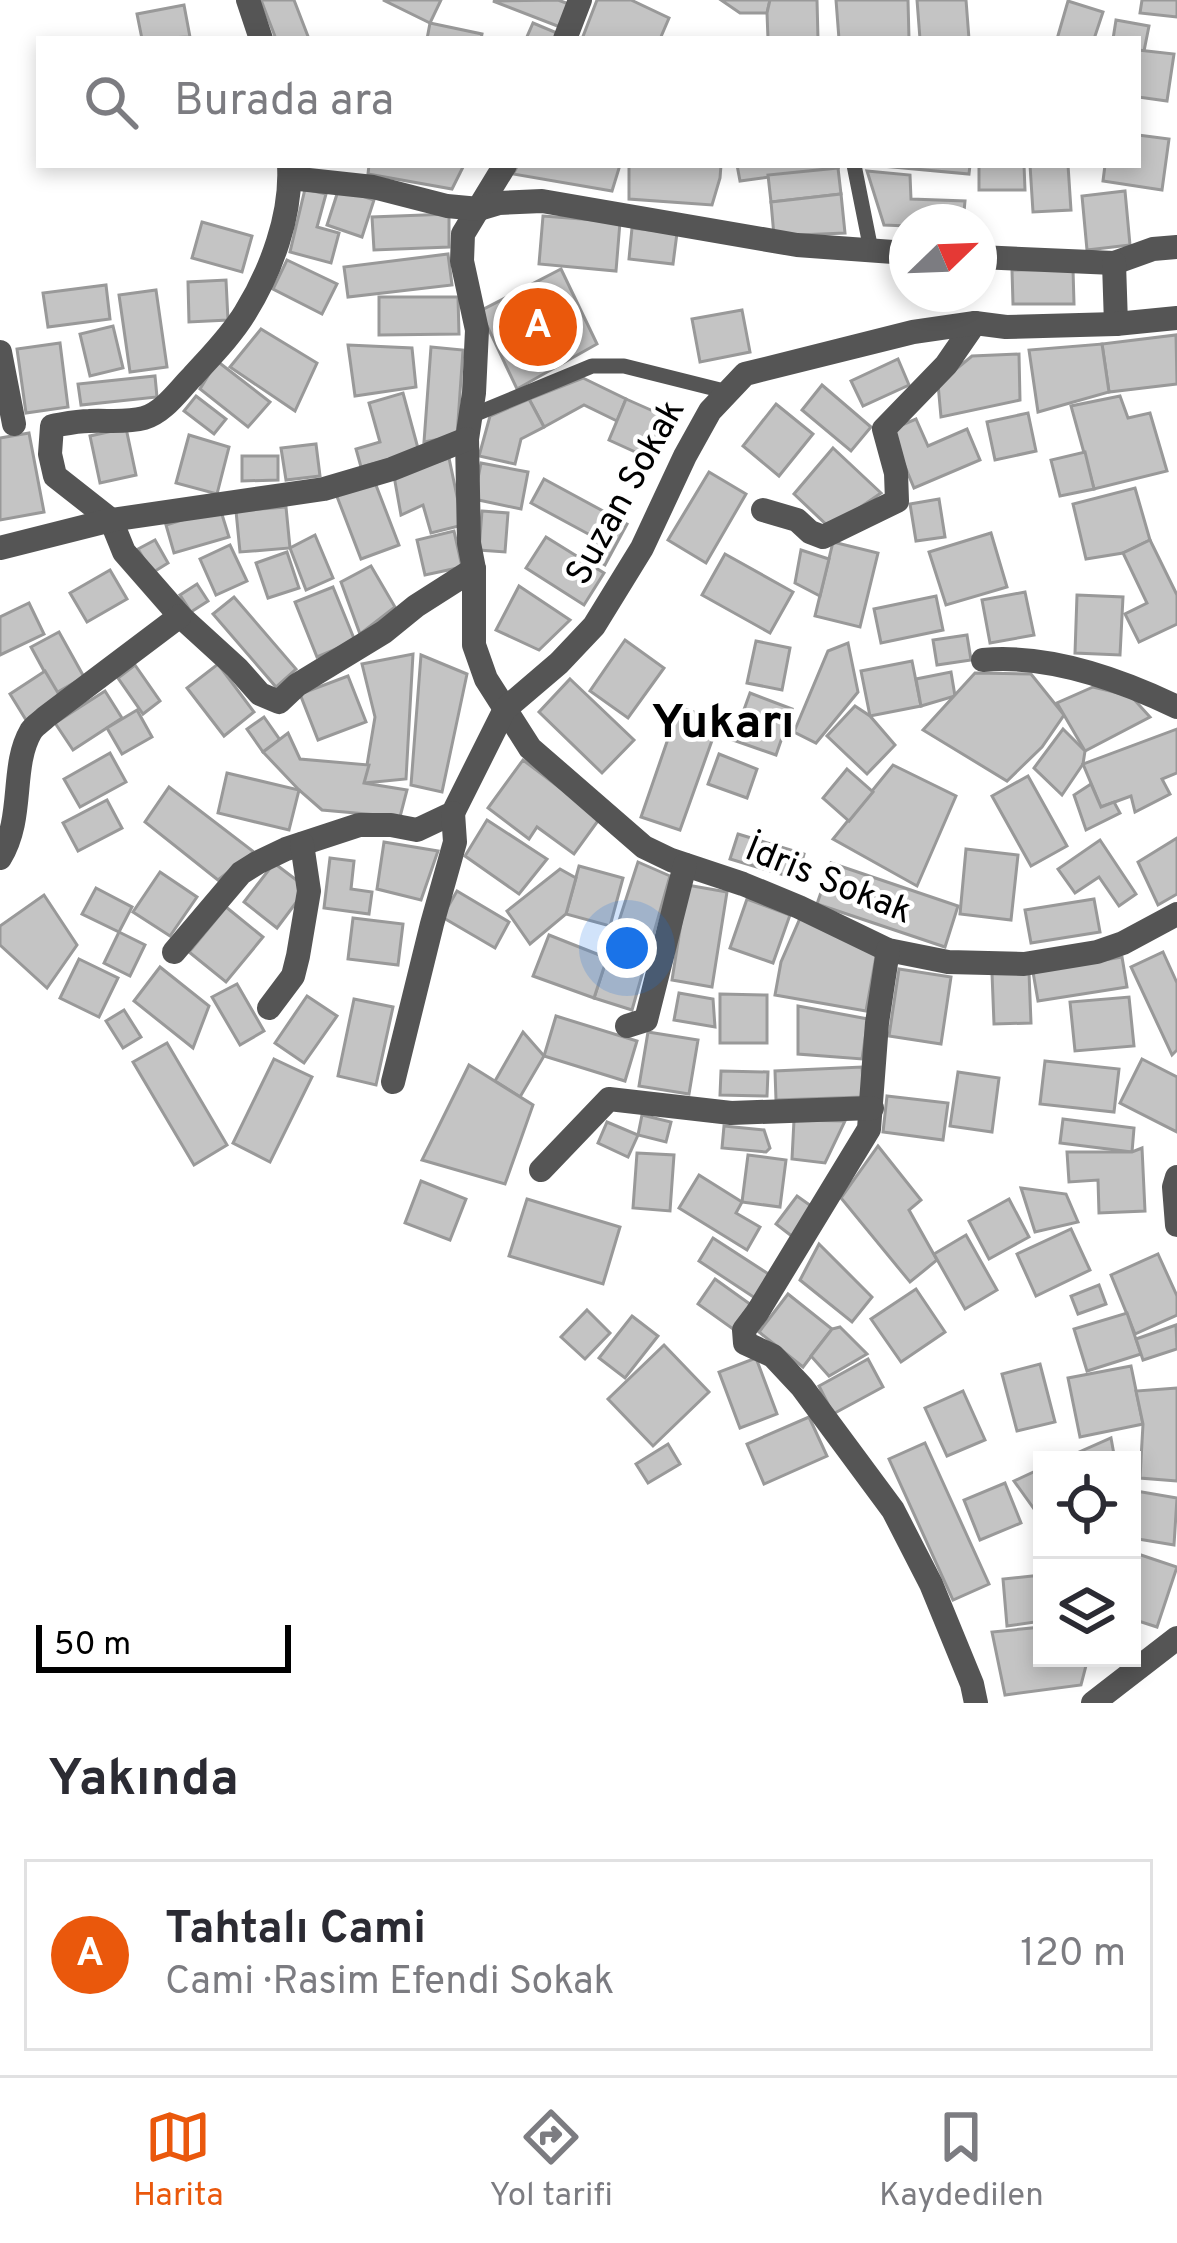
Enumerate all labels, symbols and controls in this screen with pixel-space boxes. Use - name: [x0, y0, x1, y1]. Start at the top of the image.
- search box: [36, 36, 1141, 168]
- icon: search: [78, 69, 144, 135]
- text: Burada ara: [174, 74, 394, 131]
- north arrow: [889, 204, 997, 312]
- pin: A: [499, 282, 577, 372]
- street label: Suzan Sokak: [557, 392, 697, 594]
- district label: Yukarı: [651, 695, 795, 755]
- street label: İdris Sokak: [738, 827, 919, 936]
- your location: [597, 918, 657, 978]
- map controls: [1033, 1451, 1141, 1667]
- button: locate: [1033, 1451, 1141, 1559]
- button: layers: [1033, 1559, 1141, 1667]
- scale bar: [36, 1619, 291, 1672]
- text: 50 m: [54, 1625, 131, 1667]
- text: Yakında: [48, 1749, 239, 1814]
- text: Tahtalı Cami: [165, 1902, 426, 1959]
- text: A: [76, 1931, 104, 1980]
- text: 120 m: [1020, 1931, 1126, 1980]
- text: Cami · Rasim Efendi Sokak: [165, 1959, 614, 2008]
- tab: Harita: [133, 2104, 224, 2218]
- tab: Yol tarifi: [490, 2104, 613, 2218]
- tab: Kaydedilen: [879, 2104, 1044, 2218]

